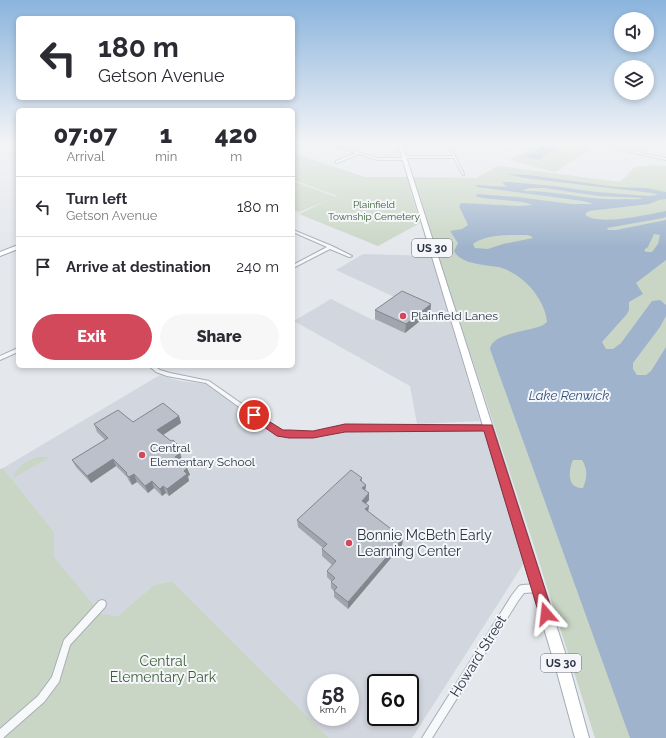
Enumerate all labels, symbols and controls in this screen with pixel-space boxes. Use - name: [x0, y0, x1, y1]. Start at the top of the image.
- map controls: [614, 12, 654, 100]
- button: sound: [614, 12, 654, 52]
- text: 180 m: [98, 31, 179, 64]
- icon: left: [32, 32, 84, 84]
- button: layers: [614, 60, 654, 100]
- text: Getson Avenue: [98, 65, 225, 86]
- text: 07:07: [54, 120, 117, 149]
- text: 1: [160, 120, 172, 149]
- text: 420: [215, 120, 257, 149]
- text: Arrival: [66, 149, 105, 164]
- text: min: [155, 149, 177, 164]
- text: m: [230, 149, 242, 164]
- text: Turn left: [66, 190, 127, 208]
- icon: left: [32, 196, 54, 218]
- text: 180 m: [237, 198, 279, 216]
- park label: Plainfield Township Cemetery: [328, 199, 421, 222]
- text: Getson Avenue: [66, 208, 157, 223]
- road number: US 30: [412, 239, 452, 257]
- icon: arrive: [32, 256, 54, 278]
- text: Arrive at destination: [66, 258, 211, 276]
- text: 240 m: [236, 258, 279, 276]
- place label: Plainfield Lanes: [411, 309, 498, 323]
- marker: Plainfield Lanes: [398, 311, 408, 321]
- button: Exit: [32, 314, 152, 360]
- button: Share: [160, 314, 279, 360]
- water label: Lake Renwick: [529, 388, 609, 403]
- pin: [237, 398, 271, 432]
- icon: arrive: [243, 404, 265, 426]
- place label: Central Elementary School: [150, 441, 256, 469]
- marker: Central Elementary School: [137, 450, 147, 460]
- place label: Bonnie McBeth Early Learning Center: [357, 527, 492, 559]
- marker: Bonnie McBeth Early Learning Center: [344, 538, 354, 548]
- position arrow: [525, 593, 567, 635]
- street label: Howard Street: [447, 612, 510, 700]
- park label: Central Elementary Park: [110, 653, 217, 685]
- road number: US 30: [541, 654, 581, 672]
- speed limit sign: 60: [367, 674, 419, 726]
- text: 58: [321, 683, 345, 707]
- text: km/h: [320, 704, 346, 715]

